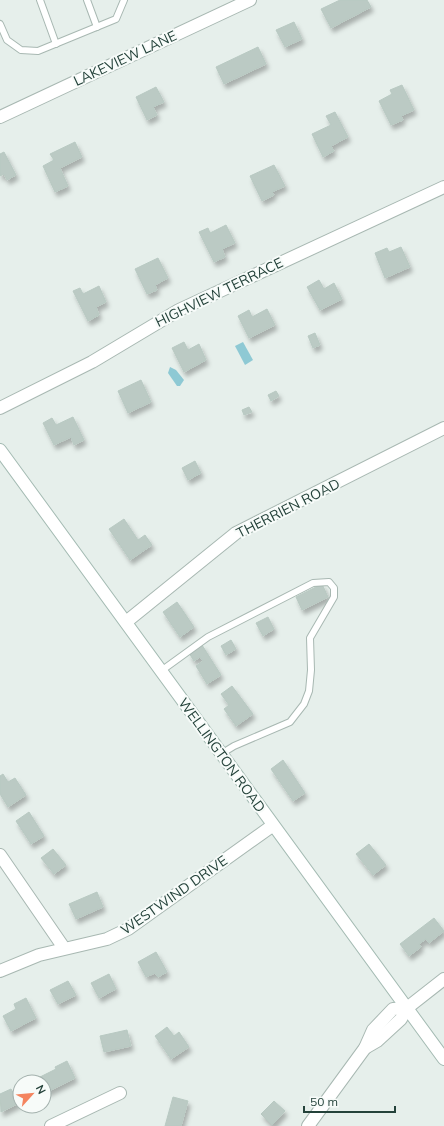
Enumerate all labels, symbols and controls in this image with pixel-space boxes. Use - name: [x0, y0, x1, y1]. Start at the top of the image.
- street label: LAKEVIEW LANE: [71, 26, 179, 90]
- street label: HIGHVIEW TERRACE: [152, 253, 286, 331]
- street label: THERRIEN ROAD: [233, 474, 343, 542]
- street label: WELLINGTON ROAD: [174, 694, 270, 816]
- street label: WESTWIND DRIVE: [117, 851, 231, 939]
- north arrow: [12, 1074, 52, 1114]
- text: N: [33, 1083, 49, 1096]
- scale bar: [304, 1088, 395, 1114]
- text: 50 m: [310, 1094, 338, 1109]

